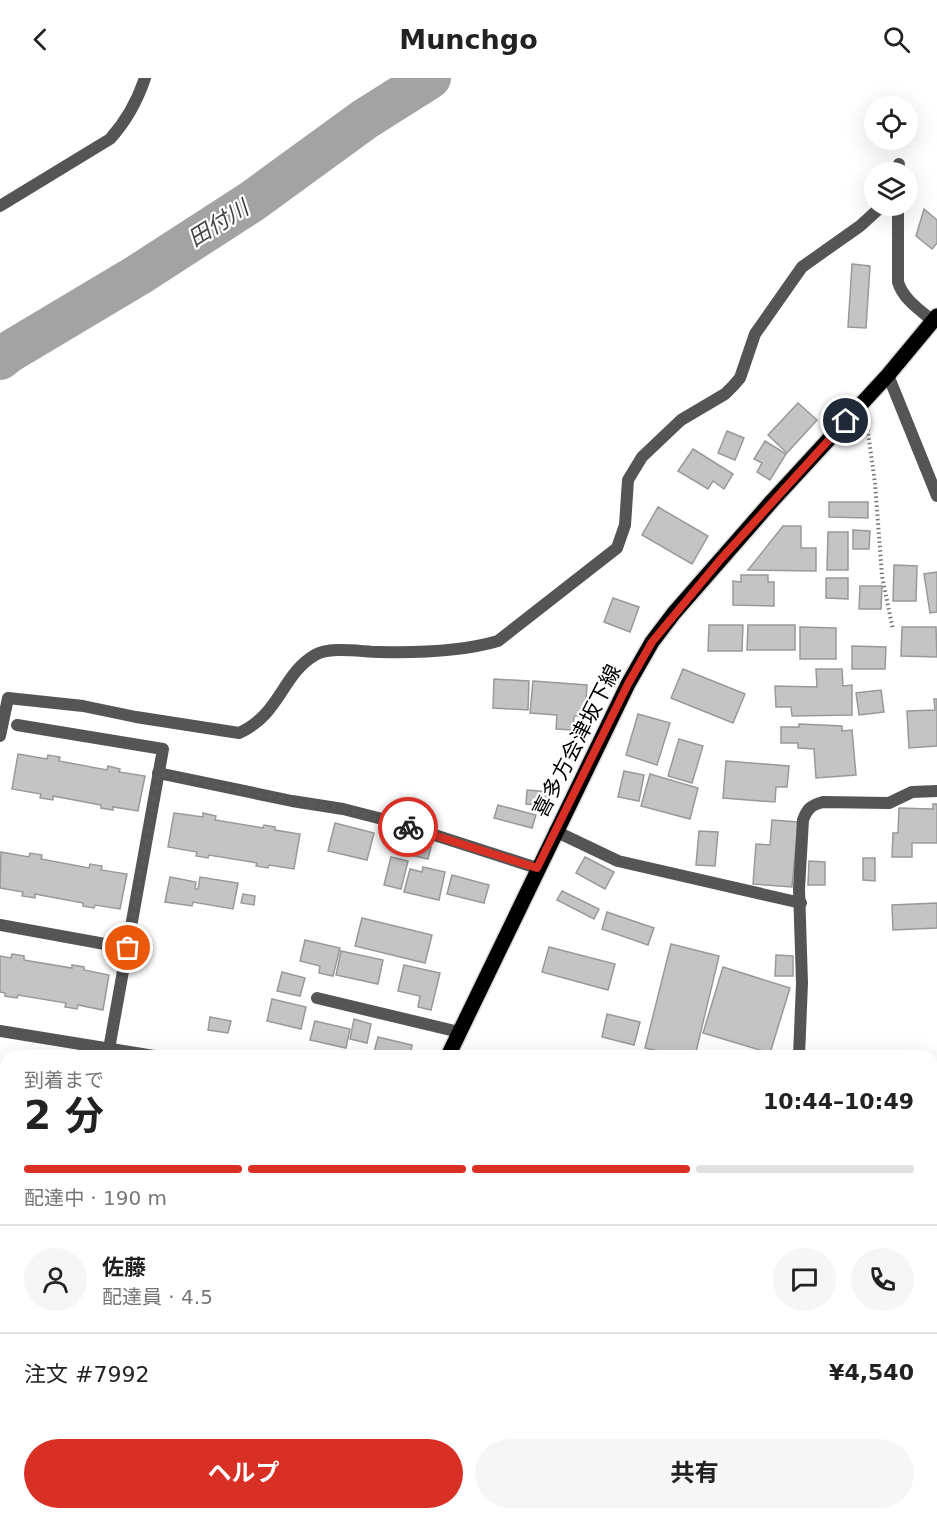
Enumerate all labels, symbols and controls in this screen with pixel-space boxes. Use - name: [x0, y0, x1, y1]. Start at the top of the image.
- icon: back: [24, 23, 57, 56]
- icon: search: [880, 23, 913, 56]
- text: Munchgo: [399, 24, 538, 55]
- map controls: [864, 96, 918, 216]
- button: locate: [864, 96, 918, 150]
- button: layers: [864, 162, 918, 216]
- water label: 田付川: [184, 194, 255, 252]
- pin: [820, 395, 871, 446]
- icon: home: [829, 404, 862, 437]
- street label: 喜多方会津坂下線: [528, 661, 626, 821]
- courier: [378, 797, 438, 857]
- icon: bike: [392, 811, 425, 844]
- pin: [102, 922, 153, 973]
- icon: bag: [111, 931, 144, 964]
- text: 到着まで: [24, 1068, 104, 1092]
- text: 10:44–10:49: [763, 1089, 914, 1114]
- text: 2 分: [24, 1093, 104, 1138]
- text: 配達中 · 190 m: [24, 1186, 167, 1210]
- button: person: [24, 1248, 87, 1311]
- button: chat: [773, 1248, 836, 1311]
- button: phone: [851, 1248, 914, 1311]
- text: 佐藤: [102, 1255, 146, 1280]
- text: 配達員 · 4.5: [102, 1285, 213, 1309]
- text: ¥4,540: [829, 1360, 914, 1385]
- text: 注文 #7992: [24, 1362, 149, 1387]
- button: ヘルプ: [24, 1439, 463, 1508]
- button: 共有: [475, 1439, 914, 1508]

